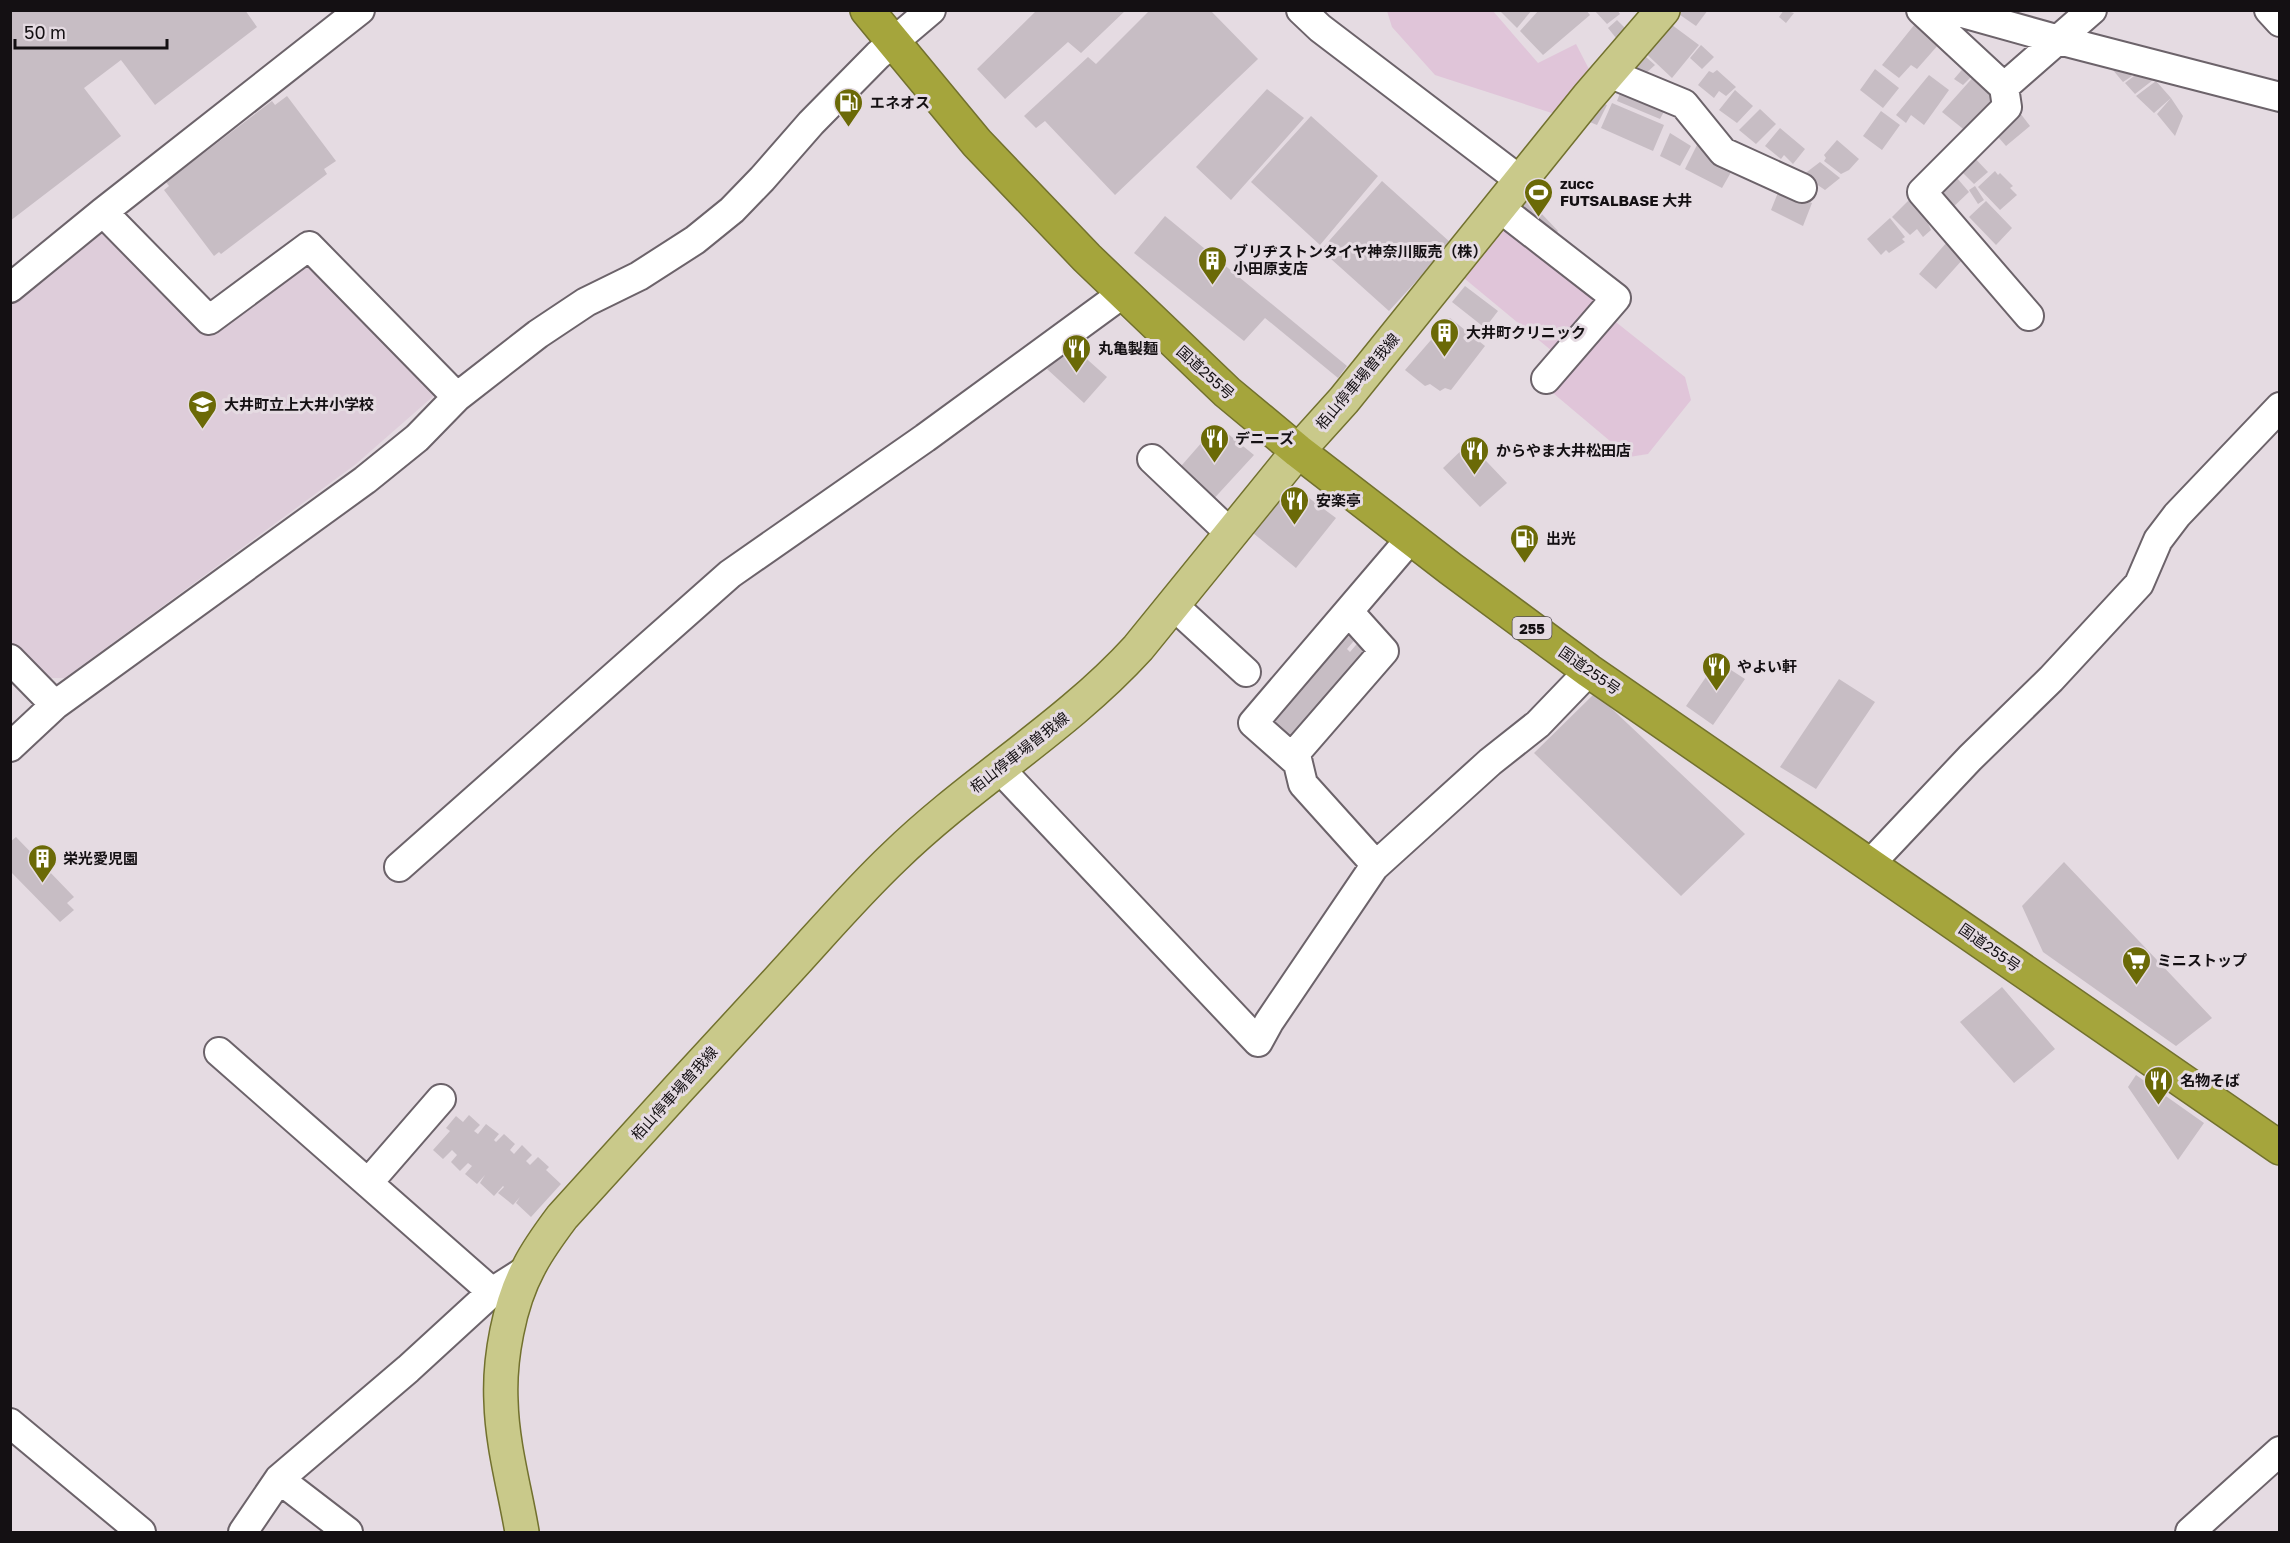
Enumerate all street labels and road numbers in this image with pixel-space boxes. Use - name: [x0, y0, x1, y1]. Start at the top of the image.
- street label: 栢山停車場曽我線: [1312, 329, 1402, 433]
- street label: 国道255号: [1174, 342, 1238, 402]
- road number: 255: [1512, 617, 1552, 639]
- street label: 国道255号: [1556, 642, 1624, 698]
- street label: 栢山停車場曽我線: [966, 708, 1072, 796]
- street label: 国道255号: [1956, 919, 2024, 975]
- street label: 栢山停車場曽我線: [627, 1042, 721, 1144]

